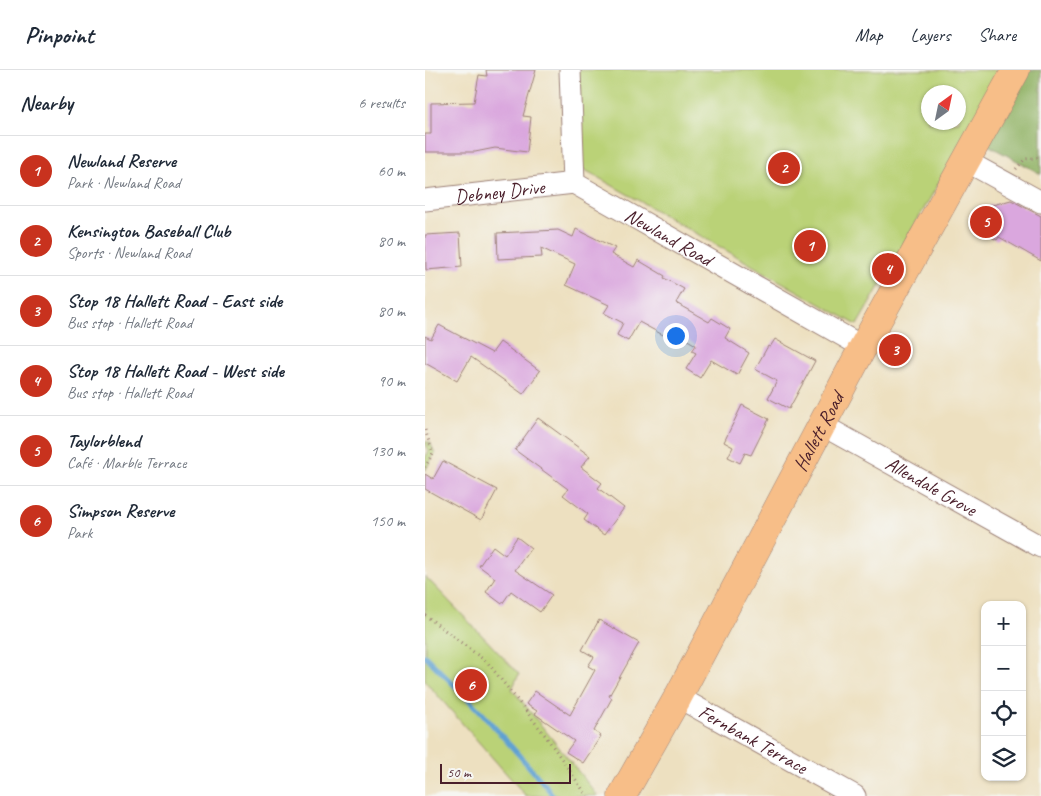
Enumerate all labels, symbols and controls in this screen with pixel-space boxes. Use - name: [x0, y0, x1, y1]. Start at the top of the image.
- text: Pinpoint: [25, 20, 94, 50]
- text: Map: [855, 24, 883, 46]
- text: Layers: [911, 24, 950, 46]
- text: Share: [978, 24, 1016, 46]
- north arrow: [921, 85, 966, 130]
- text: Nearby: [20, 90, 73, 116]
- text: 6 results: [358, 93, 405, 113]
- text: Newland Reserve: [67, 149, 176, 173]
- pin: 2: [768, 149, 800, 187]
- text: 1: [32, 161, 40, 181]
- text: 60 m: [378, 161, 405, 181]
- text: Park · Newland Road: [67, 173, 180, 193]
- street label: Debney Drive: [453, 174, 547, 209]
- street label: Newland Road: [621, 202, 720, 273]
- pin: 5: [970, 203, 1002, 241]
- text: Kensington Baseball Club: [67, 219, 231, 243]
- pin: 1: [794, 227, 826, 265]
- text: 2: [32, 231, 40, 251]
- text: 80 m: [378, 231, 405, 251]
- text: Sports · Newland Road: [67, 243, 191, 263]
- pin: 4: [872, 250, 904, 288]
- text: Stop 18 Hallett Road - East side: [67, 289, 282, 313]
- text: 3: [32, 301, 40, 321]
- text: 80 m: [378, 301, 405, 321]
- text: Bus stop · Hallett Road: [67, 313, 192, 333]
- your location: [663, 323, 689, 349]
- pin: 3: [879, 331, 911, 369]
- text: Stop 18 Hallett Road - West side: [67, 359, 284, 383]
- text: 4: [32, 371, 40, 391]
- text: 90 m: [378, 371, 405, 391]
- text: Bus stop · Hallett Road: [67, 383, 192, 403]
- street label: Hallett Road: [787, 385, 851, 475]
- text: Taylorblend: [67, 429, 140, 453]
- text: 5: [33, 441, 39, 461]
- text: 130 m: [371, 441, 405, 461]
- street label: Allendale Grove: [881, 451, 982, 522]
- text: Café · Marble Terrace: [67, 453, 186, 473]
- text: Simpson Reserve: [67, 499, 174, 523]
- text: 6: [32, 511, 40, 531]
- text: 150 m: [371, 511, 405, 531]
- text: Park: [67, 523, 92, 543]
- map controls: [981, 601, 1026, 781]
- button: +: [981, 601, 1026, 646]
- button: −: [981, 646, 1026, 691]
- pin: 6: [455, 666, 487, 704]
- button: locate: [981, 691, 1026, 736]
- street label: Fernbank Terrace: [694, 699, 813, 780]
- button: layers: [981, 736, 1026, 781]
- scale bar: [440, 761, 571, 784]
- text: 50 m: [447, 764, 471, 781]

